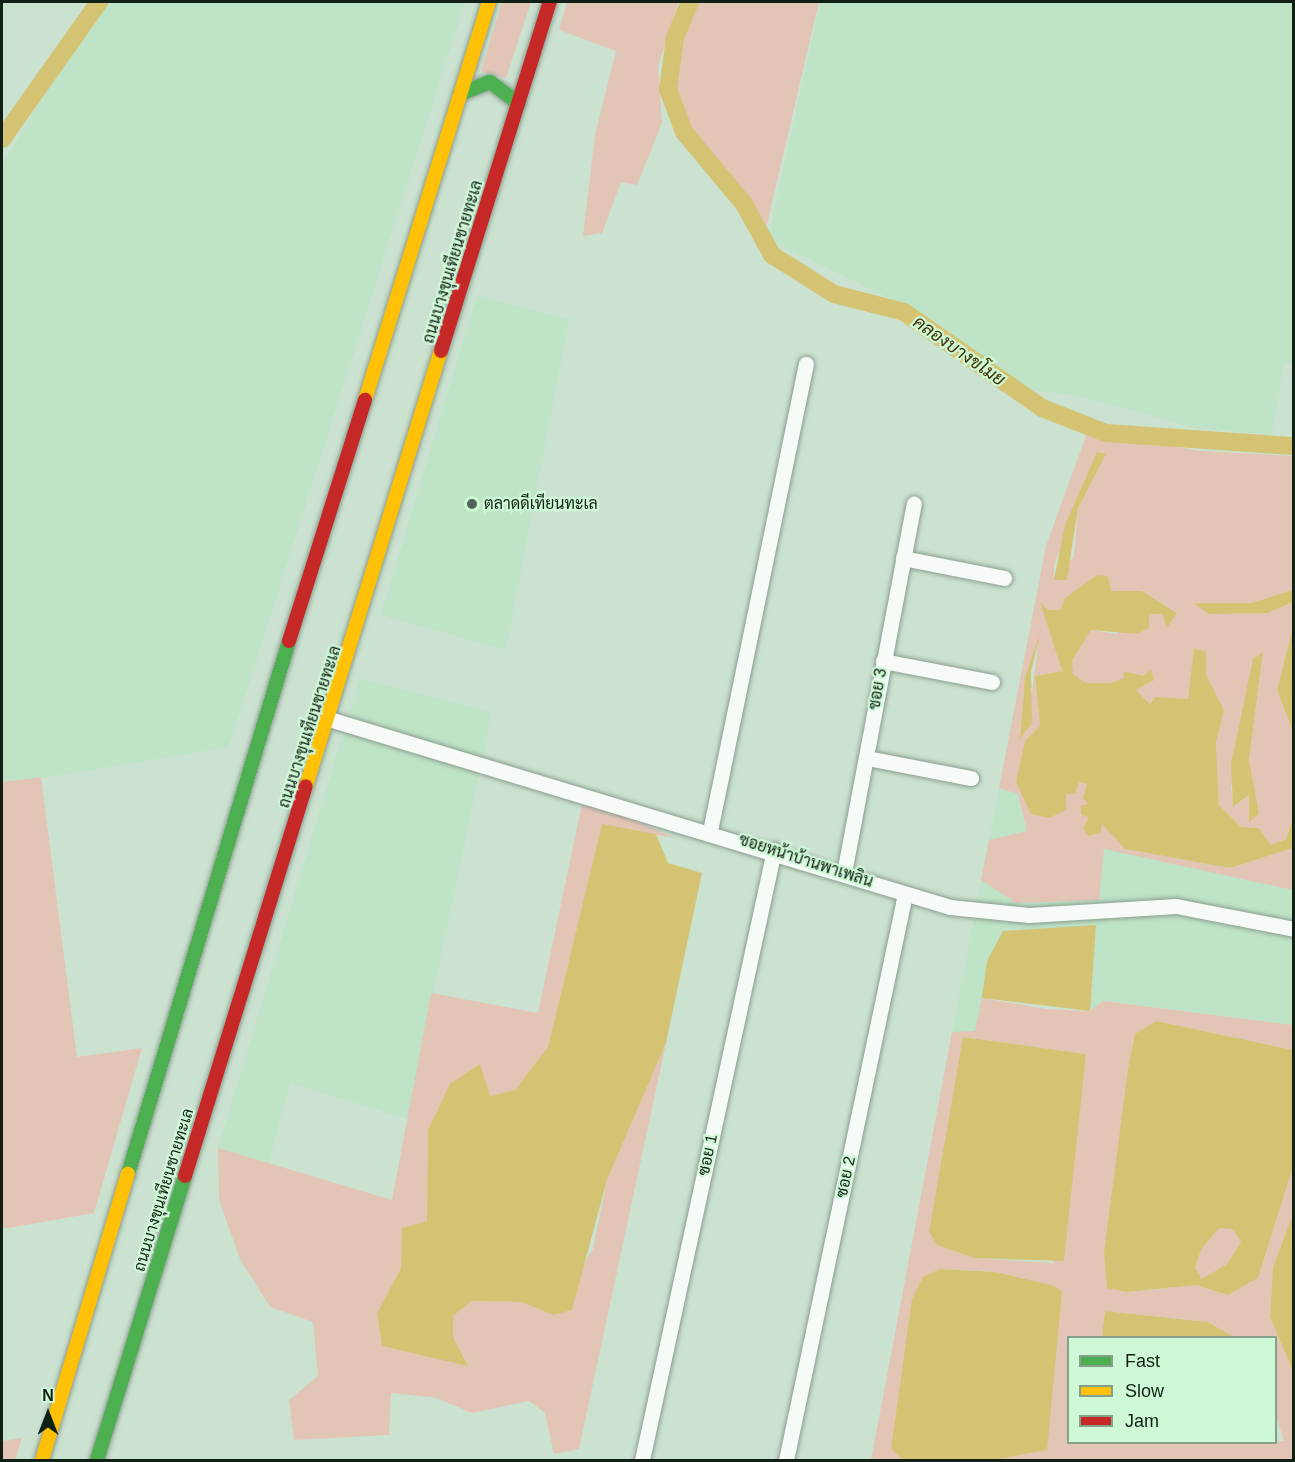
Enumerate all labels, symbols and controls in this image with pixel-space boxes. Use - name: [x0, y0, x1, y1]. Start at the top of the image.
- street label: ถนนบางขุนเทียนชายทะเล: [419, 178, 487, 346]
- water label: คลองบางขโมย: [909, 311, 1009, 391]
- place label: ตลาดดีเทียนทะเล: [484, 494, 598, 514]
- marker: ตลาดดีเทียนทะเล: [465, 497, 479, 511]
- street label: ถนนบางขุนเทียนชายทะเล: [275, 643, 345, 811]
- street label: ซอย 3: [865, 667, 891, 711]
- street label: ซอยหน้าบ้านพาเพลิน: [736, 830, 876, 892]
- street label: ถนนบางขุนเทียนชายทะเล: [130, 1106, 198, 1274]
- street label: ซอย 1: [694, 1133, 722, 1177]
- street label: ซอย 2: [832, 1155, 860, 1199]
- legend: [1067, 1336, 1277, 1444]
- text: Fast: [1125, 1351, 1160, 1371]
- text: Slow: [1125, 1381, 1164, 1401]
- north arrow: [18, 1384, 78, 1444]
- text: N: [42, 1387, 54, 1404]
- text: Jam: [1125, 1411, 1159, 1431]

